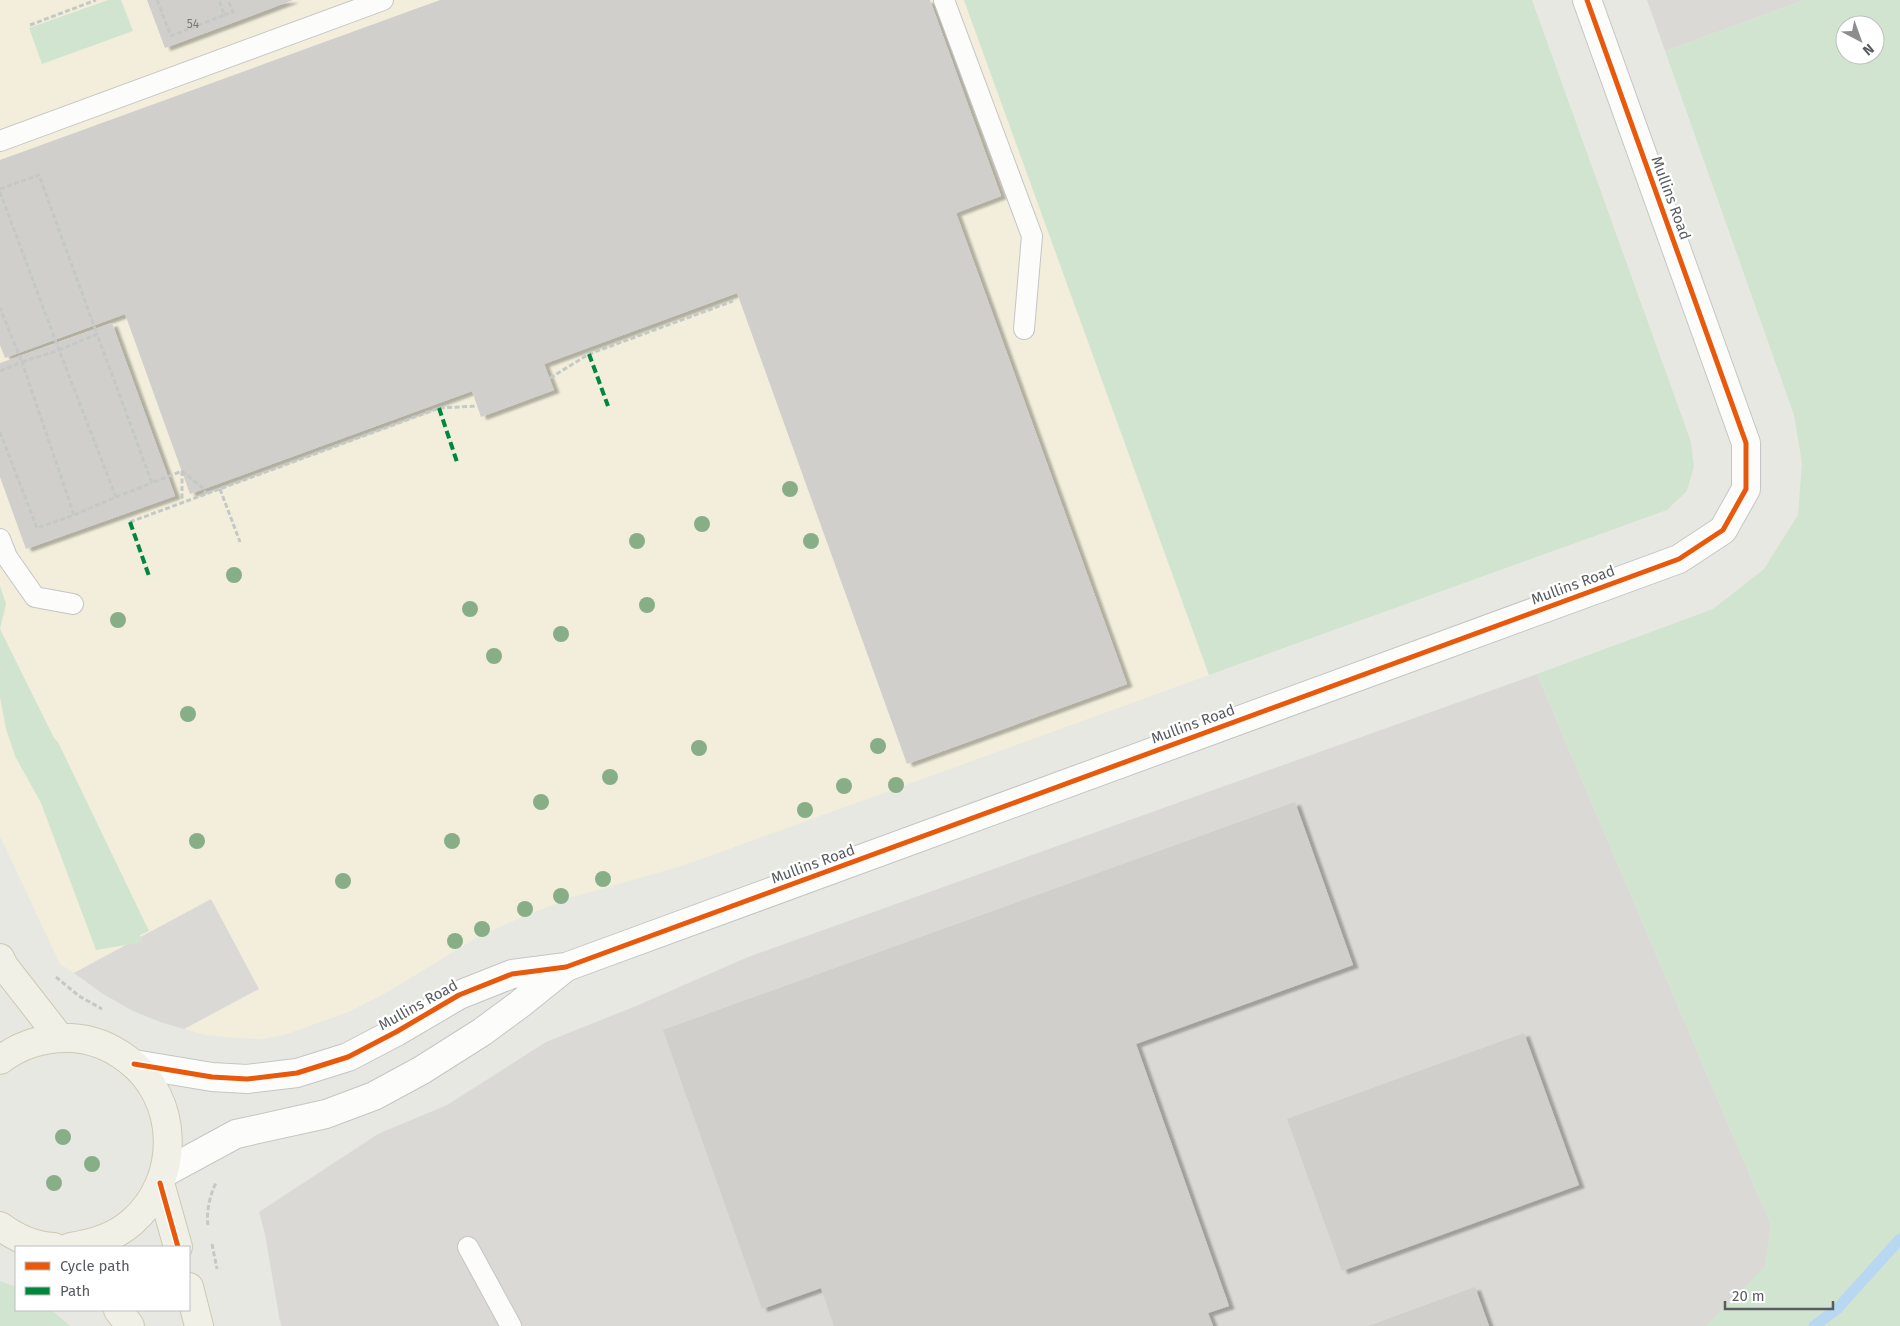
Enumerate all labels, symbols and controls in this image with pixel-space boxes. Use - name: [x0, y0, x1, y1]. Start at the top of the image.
- north arrow: [1835, 15, 1885, 65]
- house number: 54: [187, 17, 200, 31]
- text: N: [1859, 40, 1877, 59]
- street label: Mullins Road: [1648, 154, 1694, 242]
- street label: Mullins Road: [1529, 562, 1617, 608]
- street label: Mullins Road: [1149, 701, 1237, 747]
- street label: Mullins Road: [769, 841, 857, 887]
- street label: Mullins Road: [375, 976, 461, 1034]
- legend: [15, 1246, 190, 1311]
- text: Cycle path: [60, 1257, 130, 1275]
- scale bar: [1725, 1278, 1832, 1310]
- text: Path: [60, 1282, 90, 1300]
- text: 20 m: [1732, 1287, 1765, 1305]

